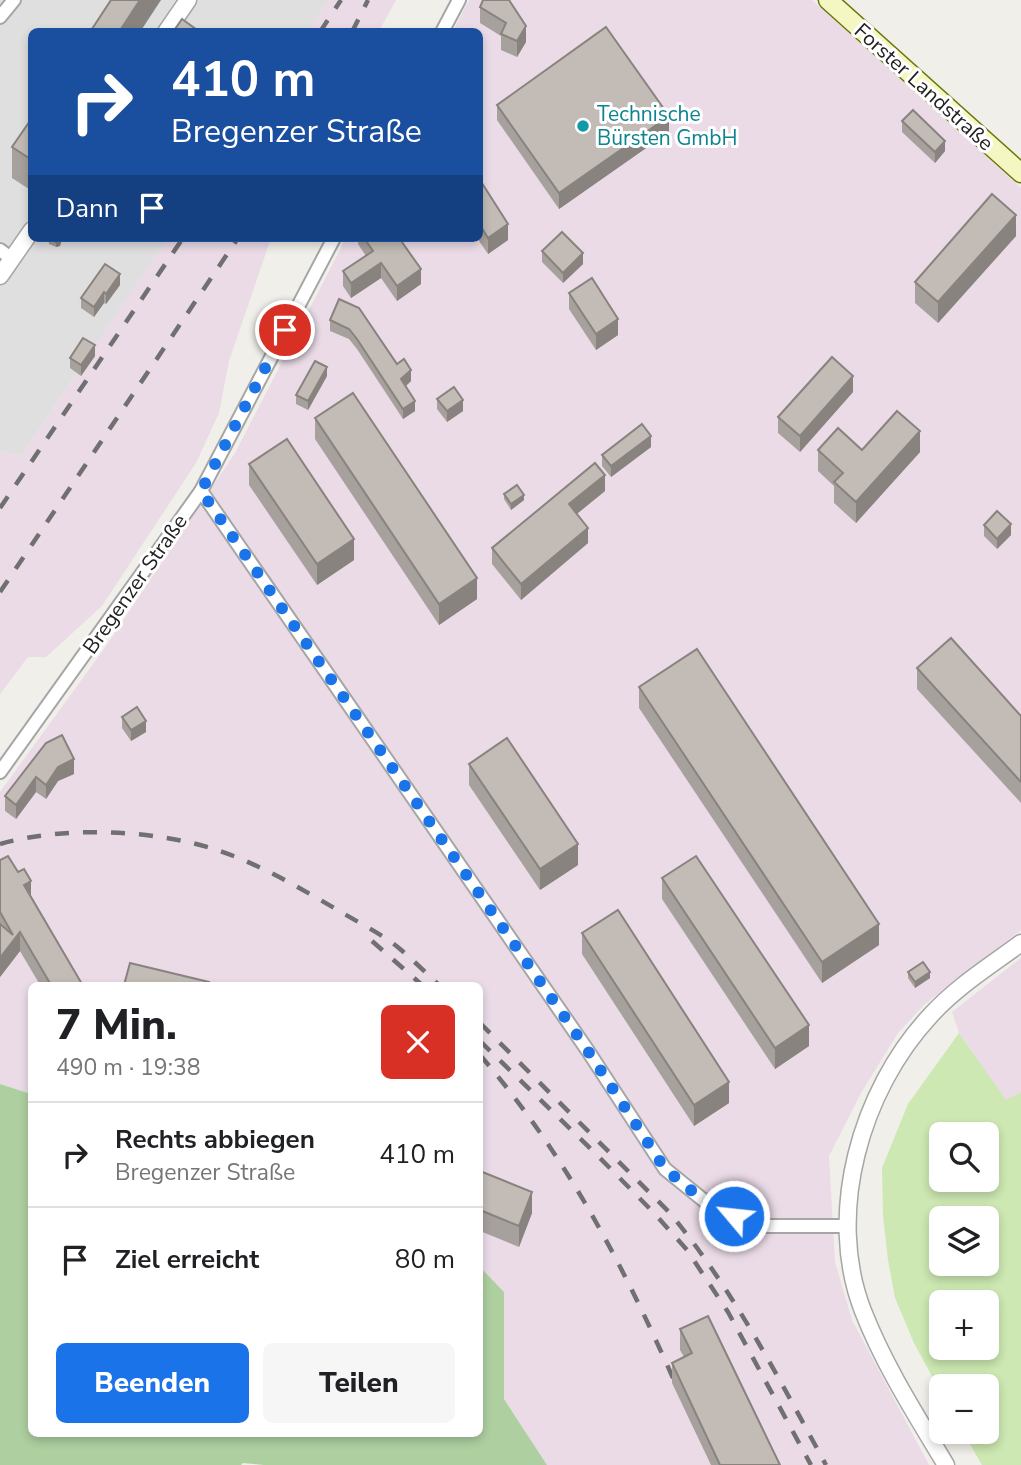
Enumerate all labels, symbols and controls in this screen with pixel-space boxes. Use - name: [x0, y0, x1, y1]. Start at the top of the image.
- street label: Forster Landstraße: [848, 17, 1000, 157]
- text: 410 m: [171, 46, 315, 113]
- icon: right: [56, 56, 147, 147]
- place label: Technische Bürsten GmbH: [597, 100, 738, 152]
- text: Bregenzer Straße: [171, 110, 422, 153]
- marker: Technische Bürsten GmbH: [575, 118, 591, 134]
- icon: arrive: [133, 189, 171, 227]
- text: Dann: [56, 191, 119, 226]
- pin: [255, 300, 315, 360]
- icon: arrive: [266, 311, 304, 349]
- street label: Bregenzer Straße: [76, 509, 194, 659]
- text: 7 Min.: [56, 997, 177, 1054]
- button: close: [381, 1005, 455, 1079]
- text: 490 m · 19:38: [56, 1052, 201, 1083]
- text: Rechts abbiegen: [115, 1122, 315, 1157]
- map controls: [929, 1122, 999, 1444]
- button: search: [929, 1122, 999, 1192]
- icon: right: [56, 1136, 94, 1174]
- text: 410 m: [379, 1137, 455, 1172]
- text: Bregenzer Straße: [115, 1157, 295, 1188]
- position arrow: [697, 1179, 771, 1253]
- button: layers: [929, 1206, 999, 1276]
- icon: arrive: [56, 1241, 94, 1279]
- text: Ziel erreicht: [115, 1242, 259, 1277]
- text: 80 m: [395, 1242, 455, 1277]
- button: +: [929, 1290, 999, 1360]
- button: Beenden: [56, 1343, 249, 1423]
- button: Teilen: [263, 1343, 455, 1423]
- button: −: [929, 1374, 999, 1444]

